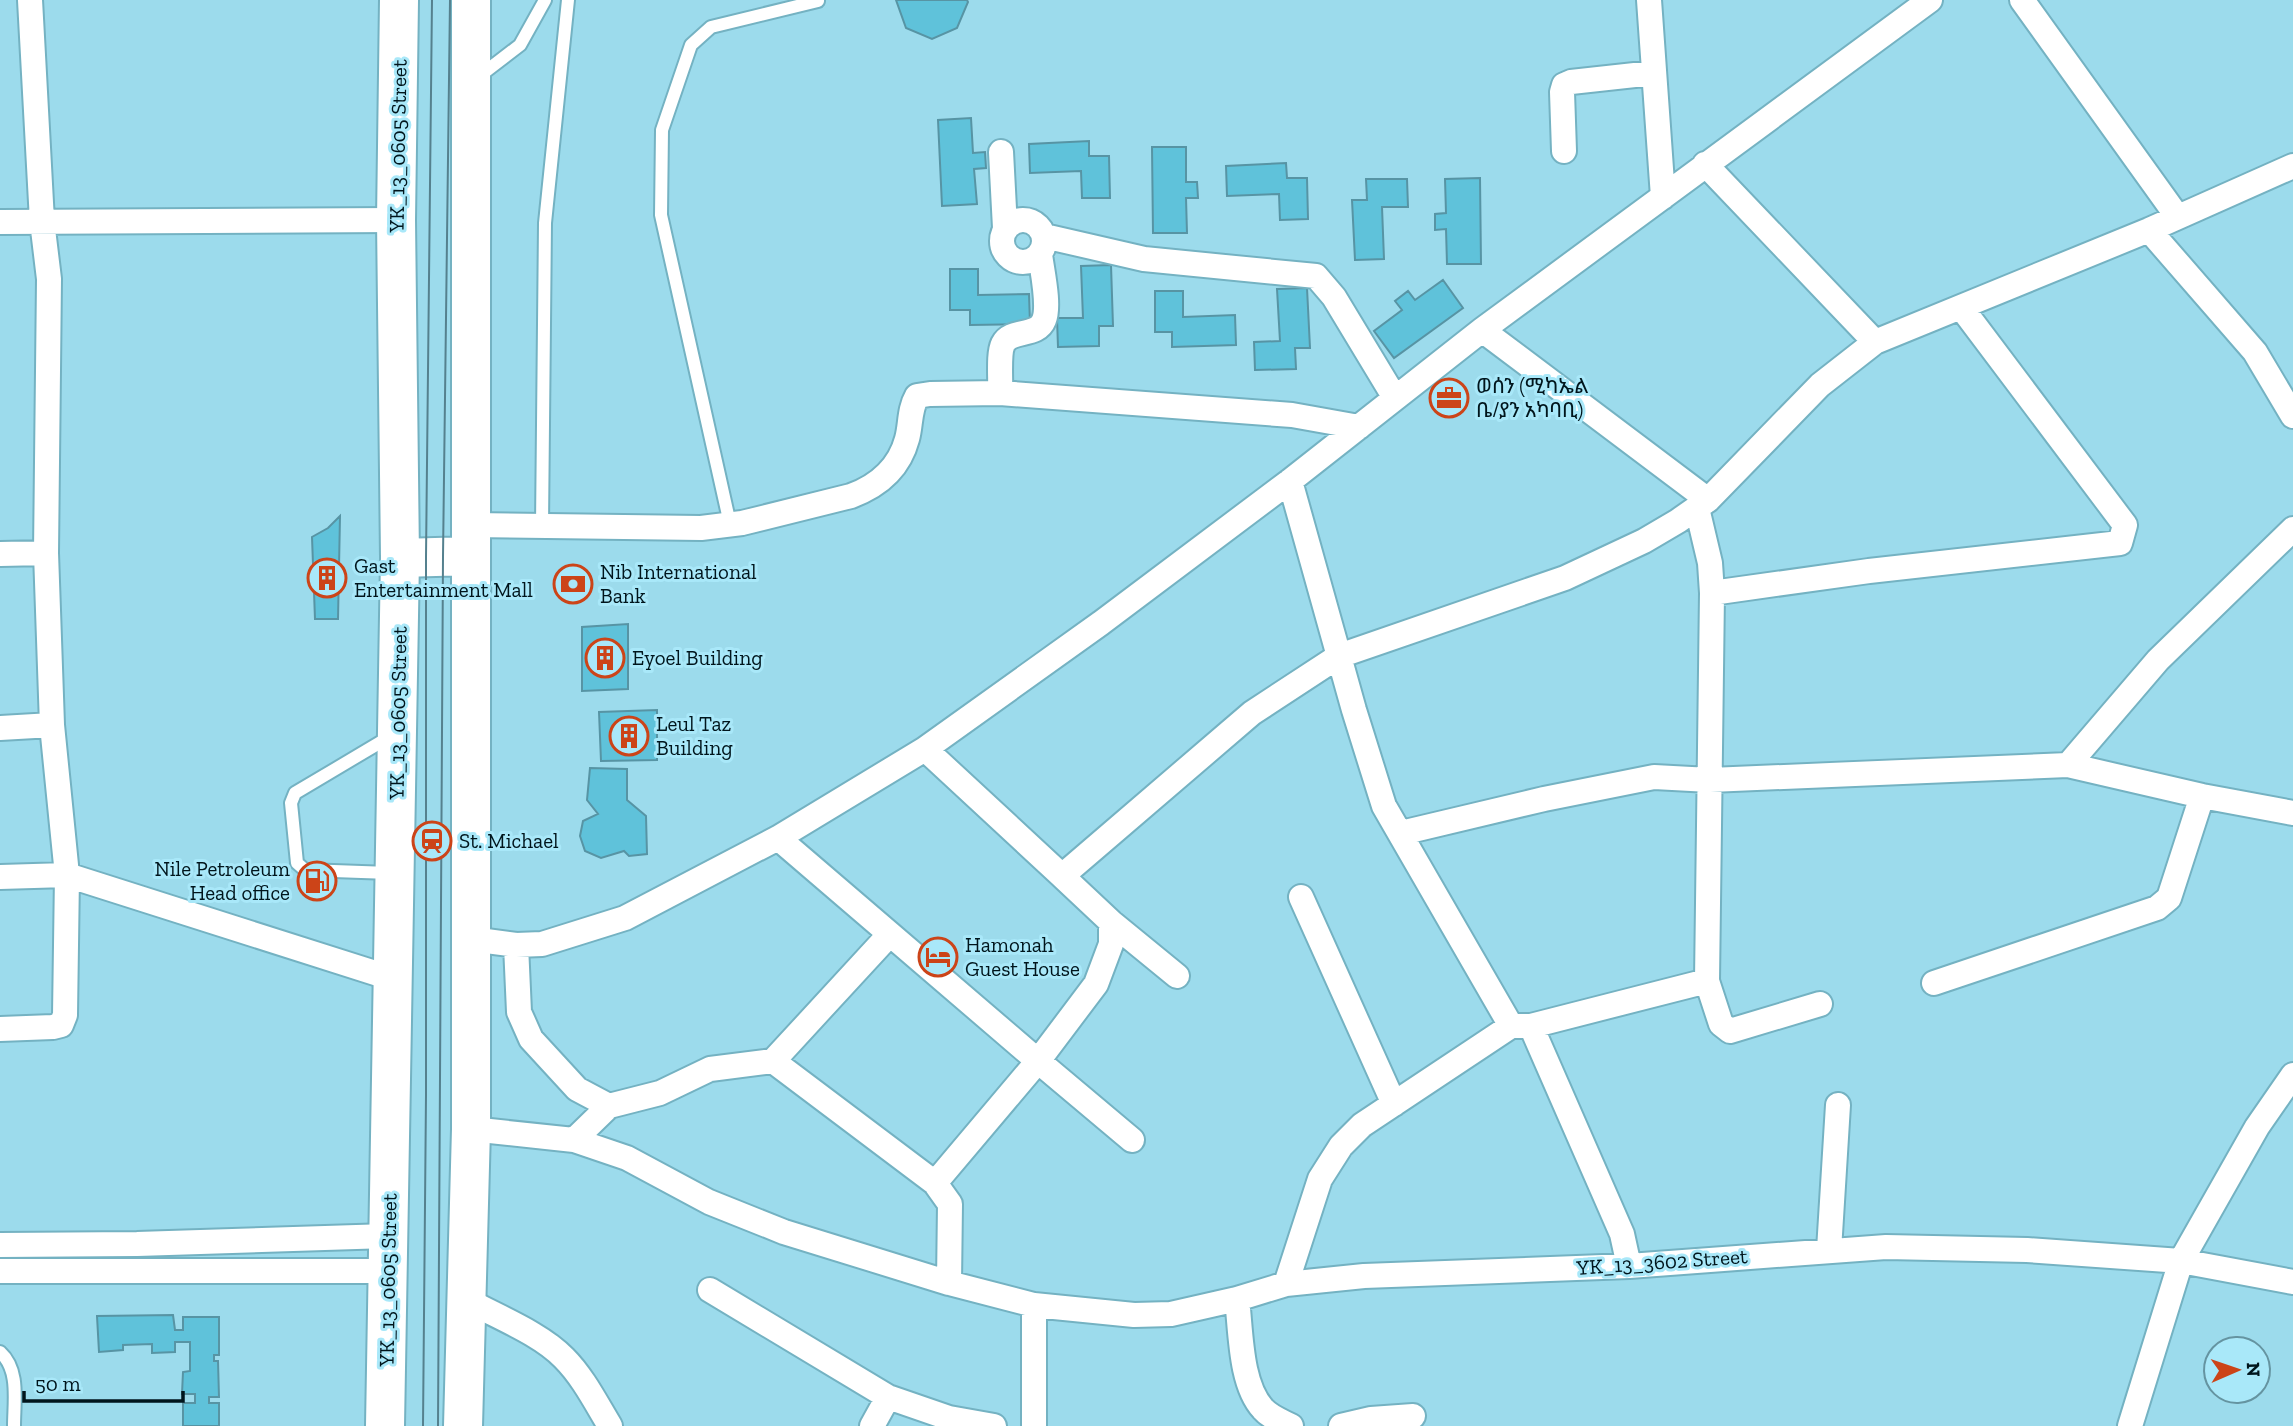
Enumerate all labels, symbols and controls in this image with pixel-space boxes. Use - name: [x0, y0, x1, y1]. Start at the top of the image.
- street label: YK_13_0605 Street: [383, 59, 412, 234]
- place label: ወሰን (ሚካኤል ቤ/ያን አካባቢ): [1476, 373, 1589, 422]
- office icon: ወሰን (ሚካኤል ቤ/ያን አካባቢ): [1428, 377, 1470, 419]
- place label: Gast Entertainment Mall: [354, 553, 533, 602]
- building icon: Gast Entertainment Mall: [306, 557, 348, 599]
- place label: Nib International Bank: [600, 559, 757, 608]
- bank icon: Nib International Bank: [552, 563, 594, 605]
- street label: YK_13_0605 Street: [383, 626, 412, 801]
- building icon: Eyoel Building: [584, 637, 626, 679]
- place label: Eyoel Building: [632, 645, 763, 670]
- place label: Leul Taz Building: [656, 711, 733, 760]
- building icon: Leul Taz Building: [608, 715, 650, 757]
- station icon: St. Michael: [411, 820, 453, 862]
- place label: St. Michael: [459, 828, 559, 853]
- place label: Nile Petroleum Head office: [155, 856, 290, 905]
- fuel station icon: Nile Petroleum Head office: [296, 860, 338, 902]
- place label: Hamonah Guest House: [965, 932, 1080, 981]
- hotel icon: Hamonah Guest House: [917, 936, 959, 978]
- street label: YK_13_0605 Street: [373, 1193, 402, 1368]
- street label: YK_13_3602 Street: [1575, 1243, 1749, 1280]
- north arrow: [2202, 1335, 2272, 1405]
- scale bar: [24, 1360, 184, 1404]
- text: N: [2242, 1362, 2265, 1377]
- text: 50 m: [35, 1371, 81, 1396]

